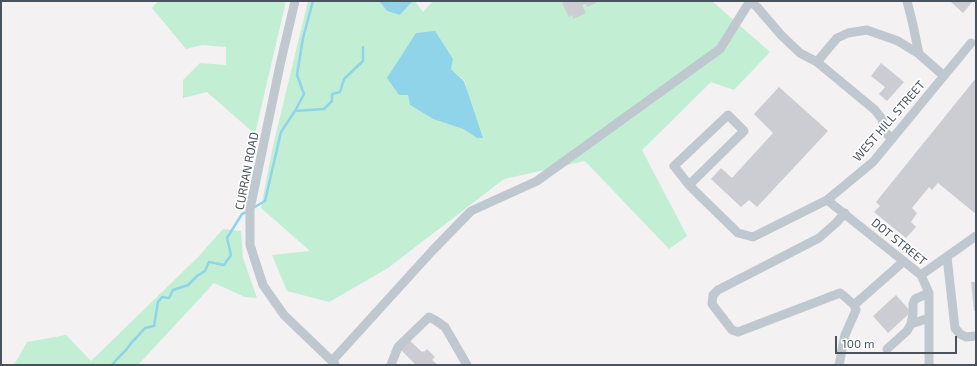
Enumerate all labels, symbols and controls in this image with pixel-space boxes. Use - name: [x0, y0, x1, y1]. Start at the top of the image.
- street label: WEST HILL STREET: [850, 78, 928, 164]
- street label: CURRAN ROAD: [232, 131, 262, 211]
- street label: DOT STREET: [868, 215, 930, 269]
- scale bar: [837, 328, 959, 354]
- text: 100 m: [842, 336, 874, 350]

